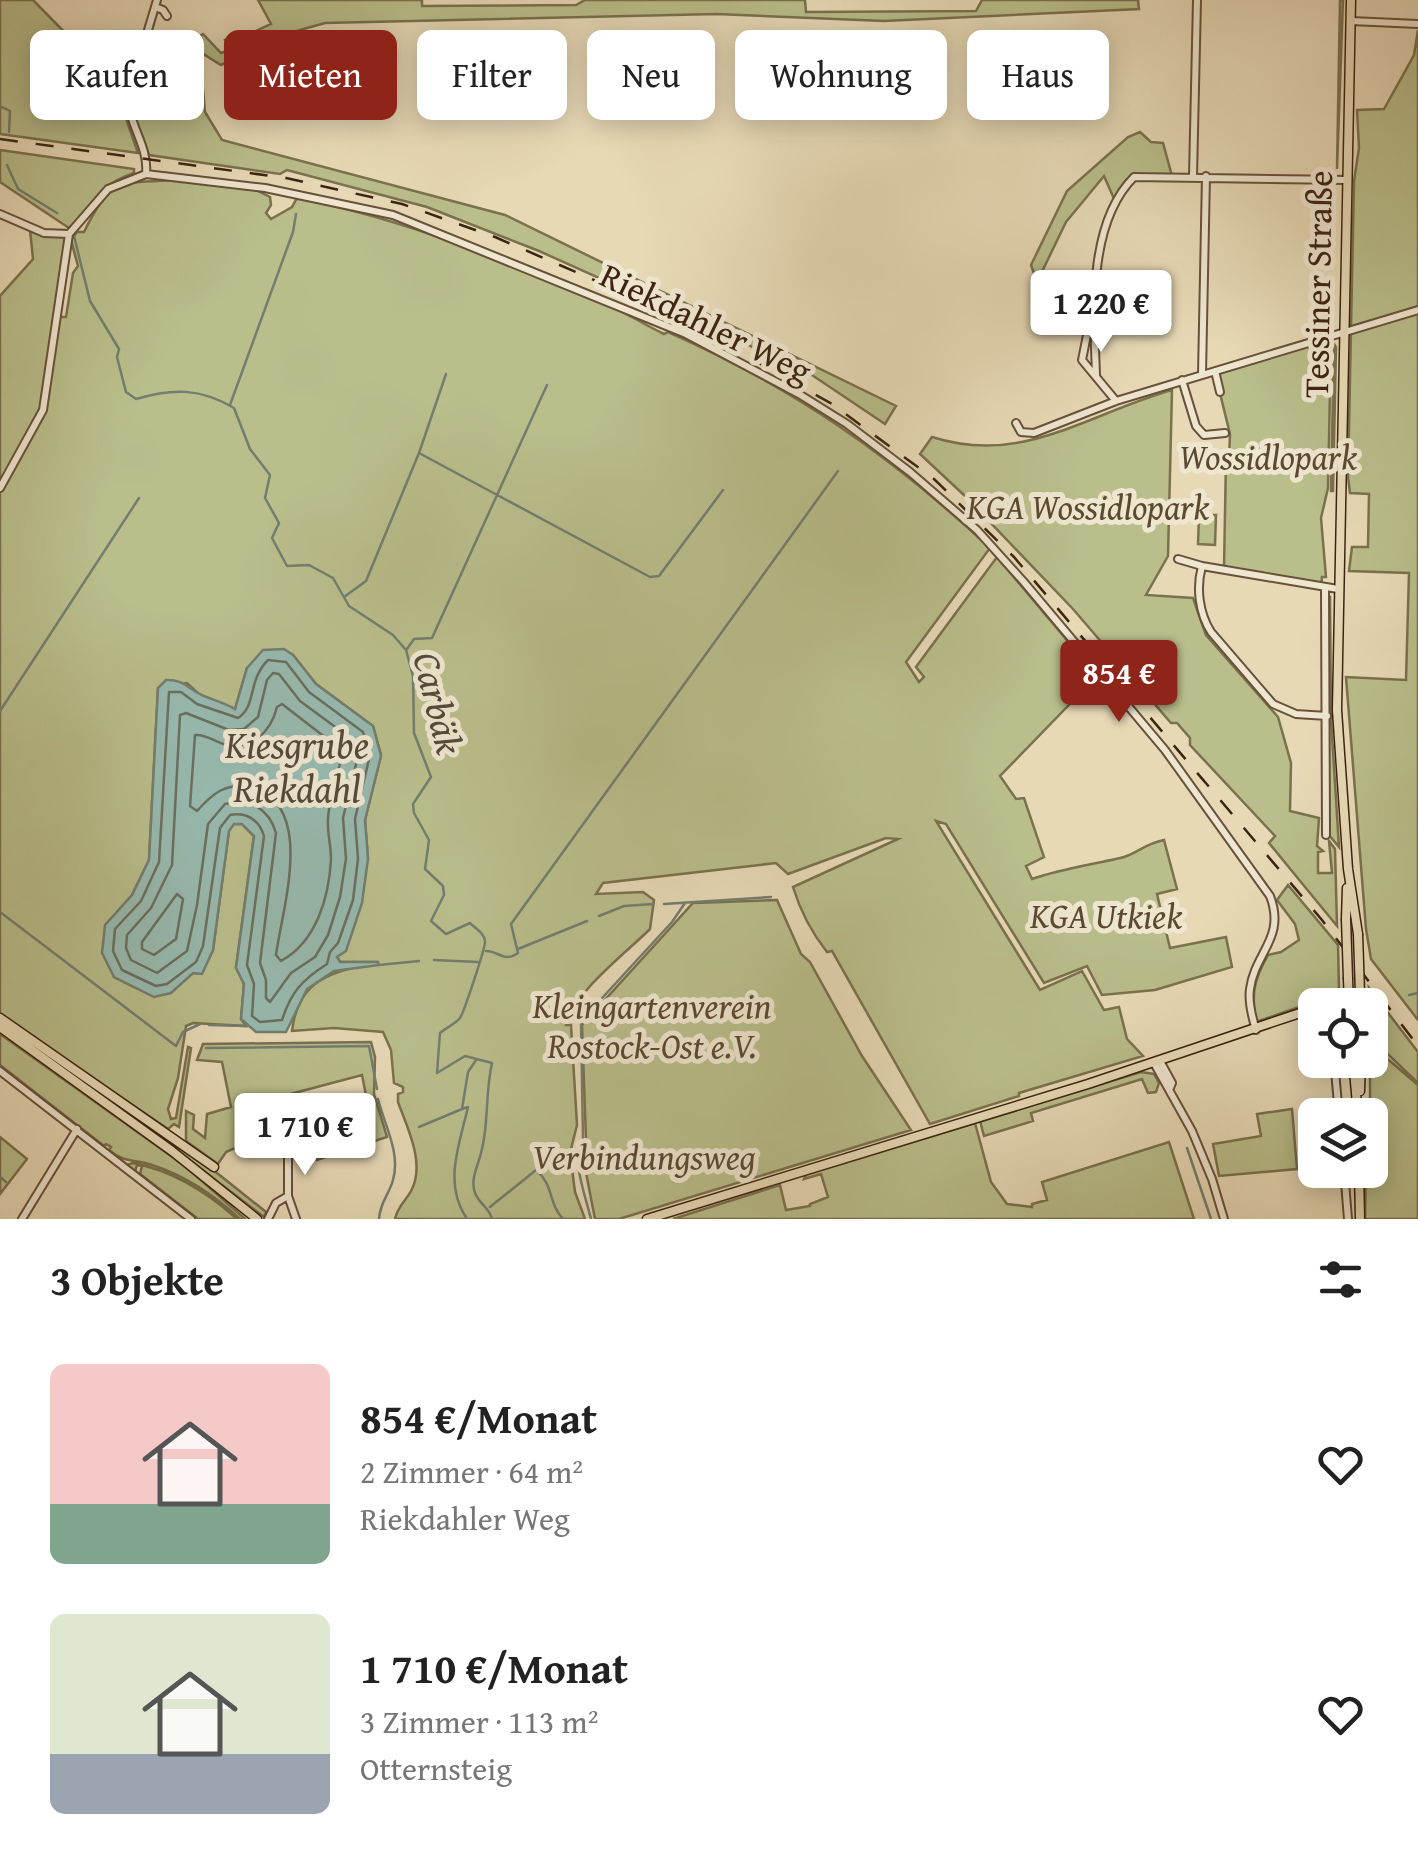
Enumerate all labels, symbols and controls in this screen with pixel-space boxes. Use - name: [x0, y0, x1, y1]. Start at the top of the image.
- chip: Kaufen: [30, 30, 204, 120]
- chip: Mieten: [224, 30, 397, 120]
- chip: Filter: [417, 30, 567, 120]
- chip: Neu: [587, 30, 715, 120]
- chip: Wohnung: [735, 30, 947, 120]
- chip: Haus: [967, 30, 1109, 120]
- street label: Tessiner Straße: [1290, 170, 1345, 398]
- street label: Riekdahler Weg: [592, 249, 821, 396]
- pin: 1 220 €: [1009, 270, 1193, 355]
- text: 1 220 €: [1053, 279, 1149, 326]
- park label: Wossidlopark: [1179, 431, 1358, 482]
- park label: KGA Wossidlopark: [966, 481, 1210, 532]
- pin: 854 €: [1049, 640, 1189, 725]
- water label: Carbäk: [399, 646, 479, 760]
- text: 854 €: [1082, 649, 1156, 696]
- water label: Kiesgrube Riekdahl: [224, 716, 369, 816]
- park label: KGA Utkiek: [1029, 890, 1183, 941]
- park label: Kleingartenverein Rostock-Ost e.V.: [532, 980, 772, 1071]
- map controls: [1298, 988, 1388, 1188]
- button: locate: [1298, 988, 1388, 1078]
- pin: 1 710 €: [213, 1093, 397, 1178]
- button: layers: [1298, 1098, 1388, 1188]
- text: 1 710 €: [257, 1102, 353, 1149]
- park label: Verbindungsweg: [532, 1131, 756, 1182]
- text: 3 Objekte: [50, 1249, 224, 1310]
- icon: filters: [1313, 1252, 1368, 1307]
- text: 854 €/Monat: [360, 1387, 597, 1448]
- icon: home: [130, 1404, 250, 1524]
- icon: heart: [1313, 1437, 1368, 1492]
- text: 2 Zimmer · 64 m²: [360, 1448, 583, 1495]
- text: Riekdahler Weg: [360, 1495, 570, 1542]
- text: 1 710 €/Monat: [360, 1637, 628, 1698]
- icon: home: [130, 1654, 250, 1774]
- icon: heart: [1313, 1687, 1368, 1742]
- text: 3 Zimmer · 113 m²: [360, 1698, 598, 1745]
- text: Otternsteig: [360, 1745, 512, 1792]

